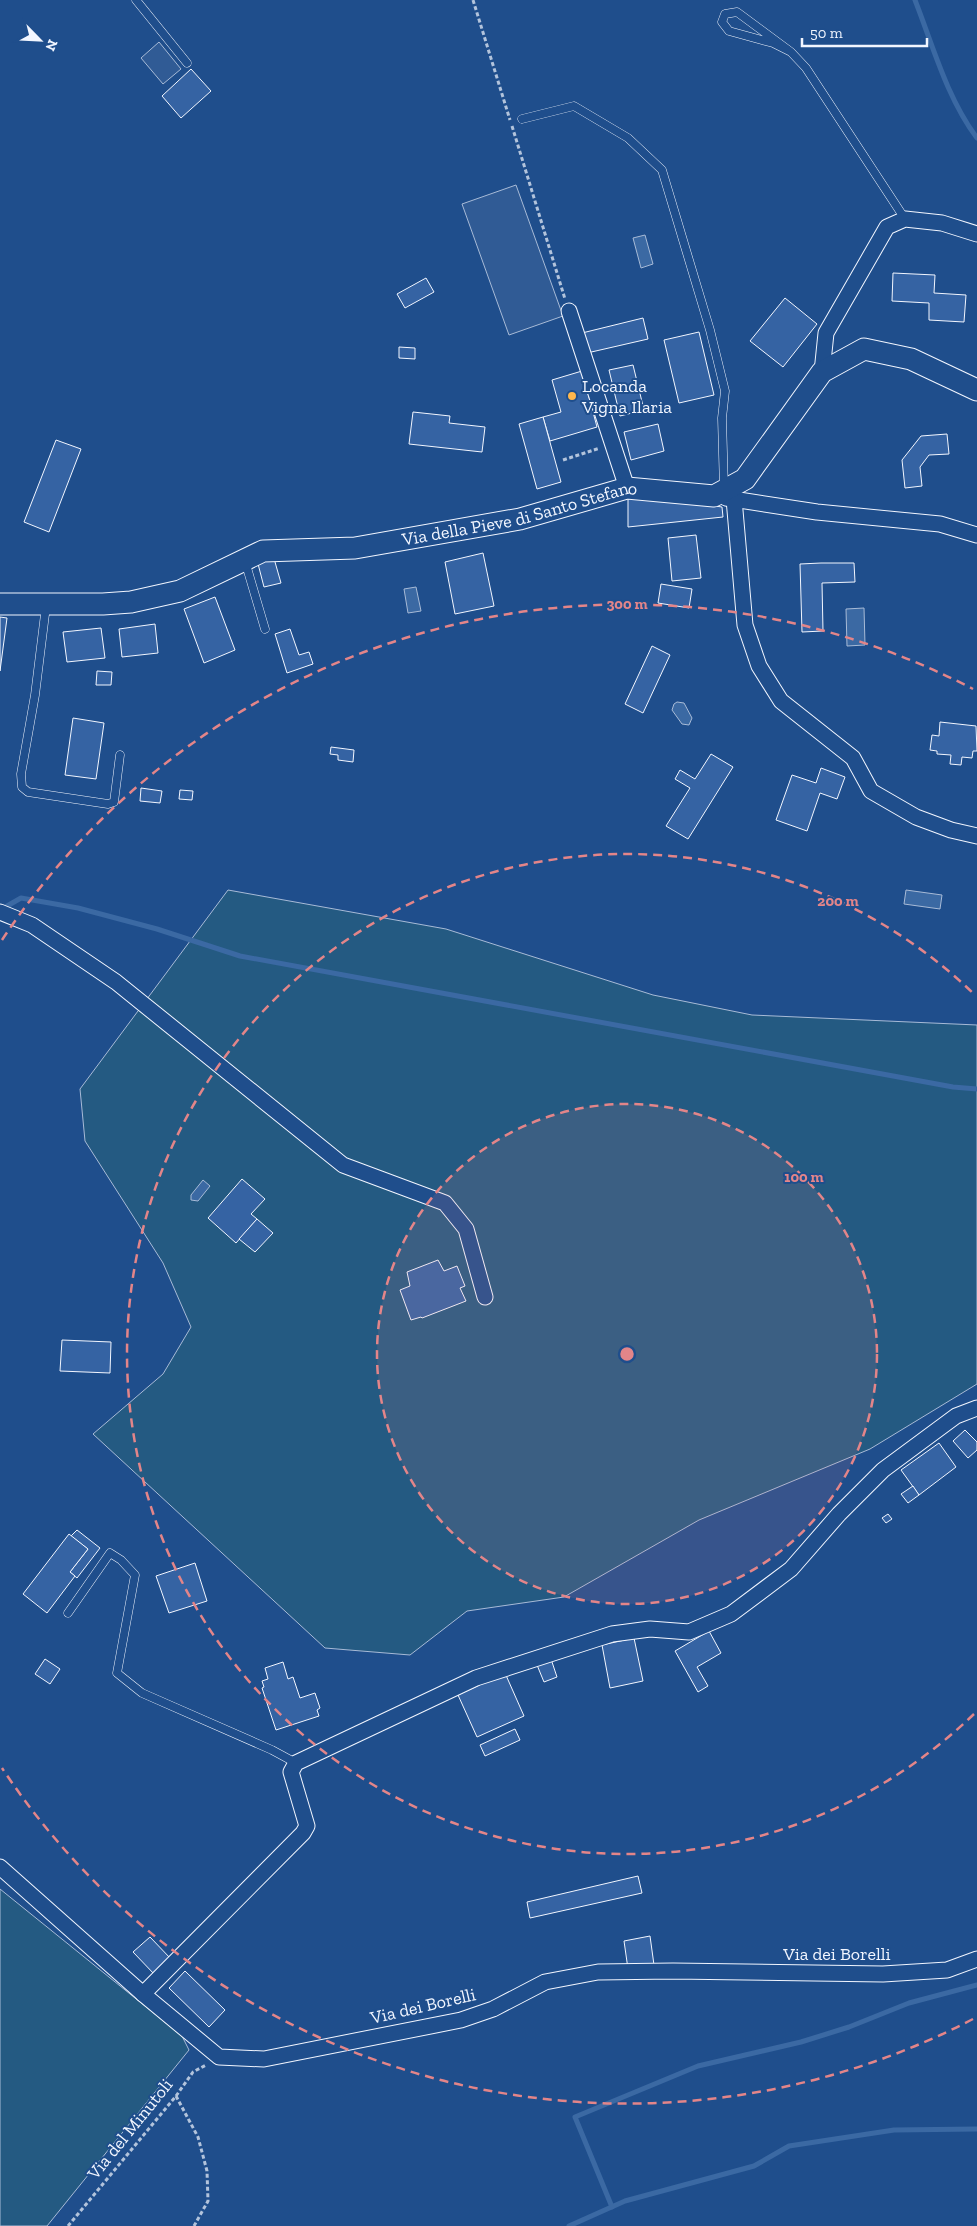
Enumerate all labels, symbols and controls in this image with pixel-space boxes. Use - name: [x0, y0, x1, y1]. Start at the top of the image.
- north arrow: [15, 15, 65, 65]
- scale bar: [802, 15, 927, 47]
- text: 50 m: [810, 24, 843, 42]
- text: N: [41, 37, 61, 54]
- place label: Locanda Vigna Ilaria: [581, 375, 672, 418]
- marker: Locanda Vigna Ilaria: [566, 390, 578, 402]
- street label: Via della Pieve di Santo Stefano: [399, 477, 638, 551]
- text: 300 m: [606, 595, 648, 613]
- text: 200 m: [817, 892, 859, 910]
- text: 100 m: [784, 1168, 824, 1186]
- centre of rings: [618, 1345, 636, 1363]
- street label: Via dei Borelli: [782, 1943, 891, 1965]
- street label: Via dei Borelli: [367, 1983, 478, 2029]
- street label: Via del Minutoli: [82, 2074, 177, 2185]

